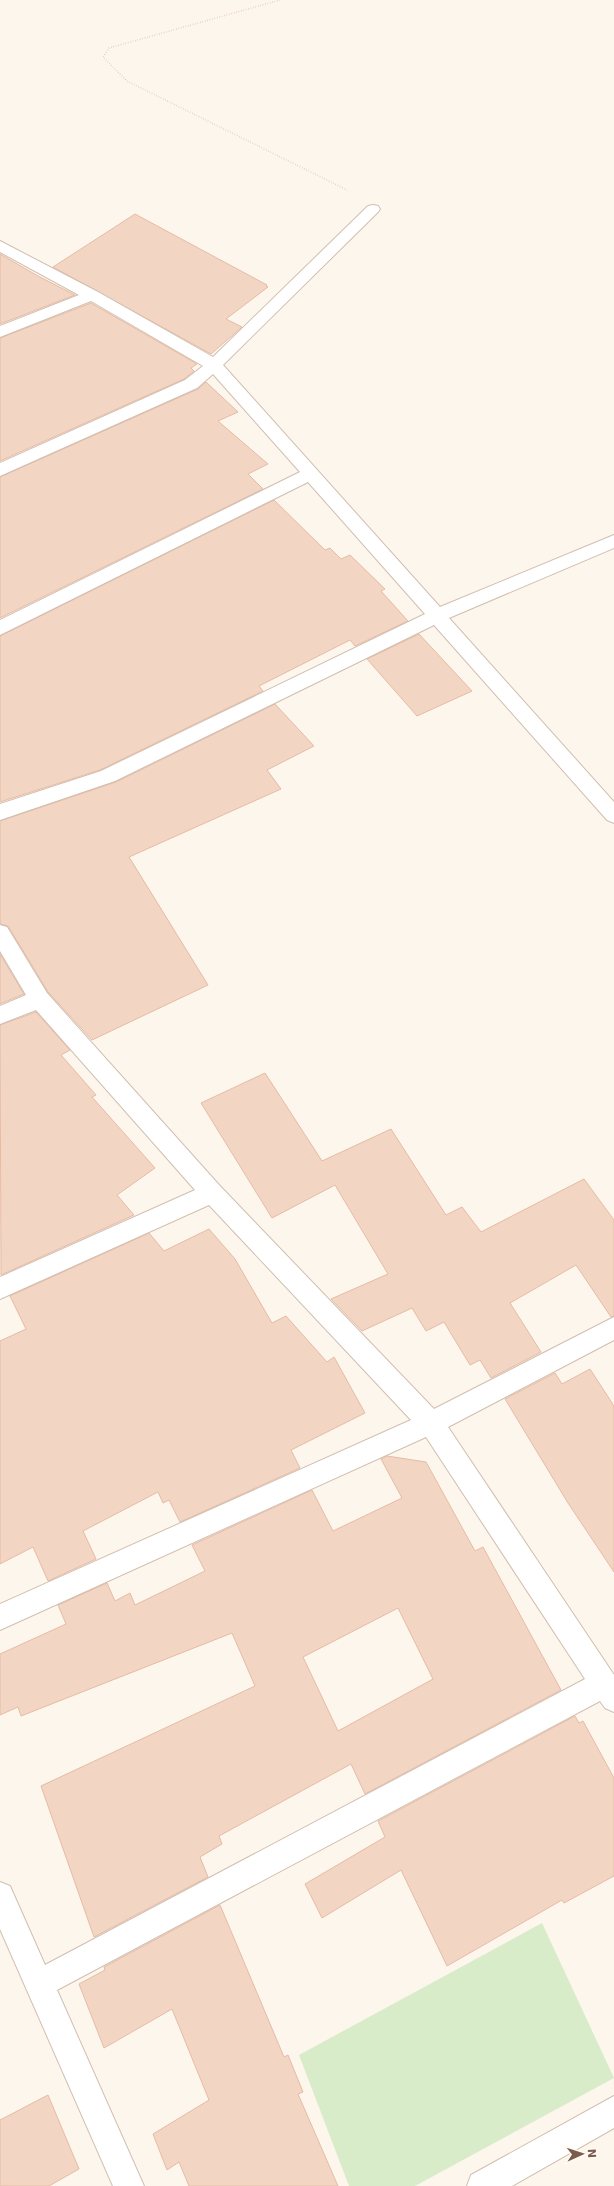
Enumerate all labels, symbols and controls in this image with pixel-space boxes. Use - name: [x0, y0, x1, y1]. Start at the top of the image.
- north arrow: [562, 2134, 602, 2174]
- text: N: [585, 2149, 598, 2158]

